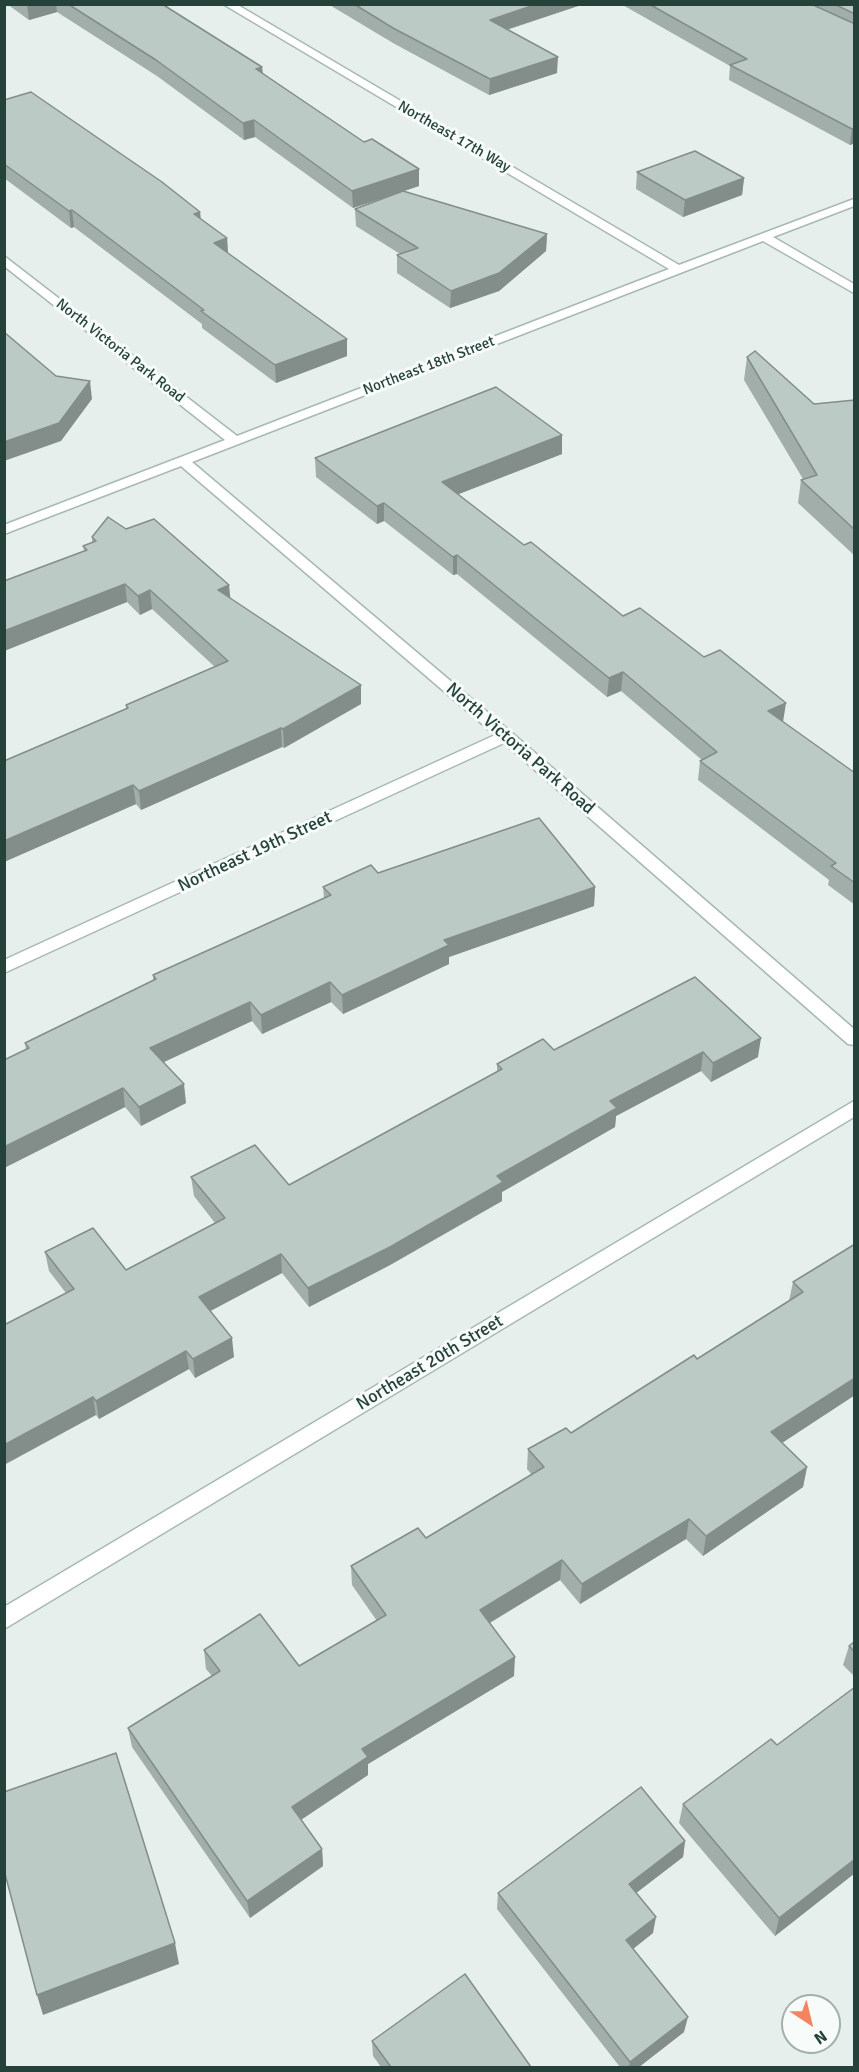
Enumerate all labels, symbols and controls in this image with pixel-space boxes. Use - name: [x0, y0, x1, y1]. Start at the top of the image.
- street label: Northeast 17th Way: [395, 97, 513, 177]
- street label: North Victoria Park Road: [52, 295, 188, 407]
- street label: Northeast 18th Street: [361, 333, 497, 399]
- street label: North Victoria Park Road: [441, 679, 599, 819]
- street label: Northeast 19th Street: [175, 807, 335, 897]
- street label: Northeast 20th Street: [353, 1311, 507, 1415]
- north arrow: [781, 1994, 841, 2054]
- text: N: [810, 2026, 830, 2048]

